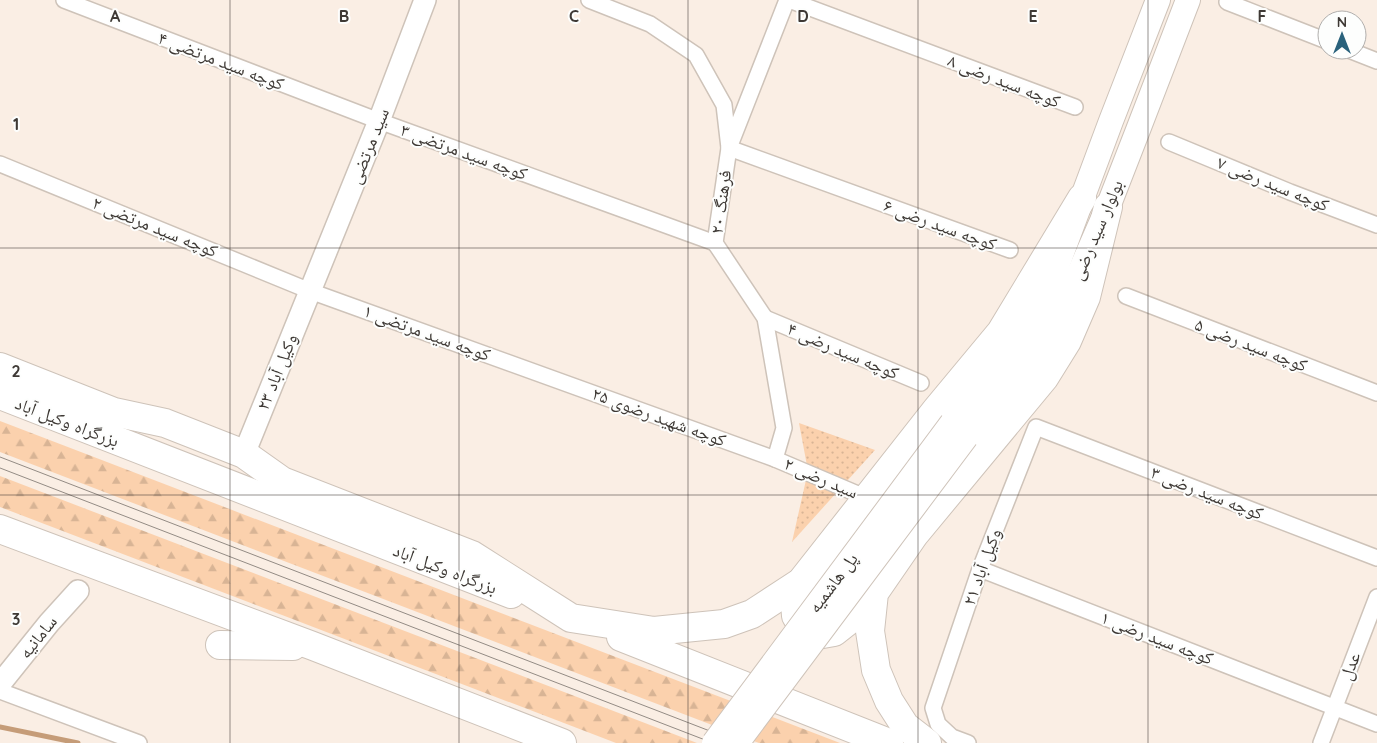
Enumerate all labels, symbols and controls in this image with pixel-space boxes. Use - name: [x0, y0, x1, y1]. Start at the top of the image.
- text: A: [110, 6, 121, 26]
- text: B: [339, 6, 349, 26]
- text: C: [569, 6, 579, 26]
- text: D: [797, 6, 809, 26]
- text: E: [1028, 6, 1038, 26]
- text: F: [1258, 6, 1267, 26]
- north arrow: [1317, 10, 1367, 60]
- text: N: [1337, 13, 1347, 31]
- street label: کوچه سید مرتضی ۴: [155, 26, 288, 95]
- street label: کوچه سید رضی ۸: [945, 49, 1064, 113]
- street label: سید مرتضی: [343, 105, 394, 187]
- text: 1: [13, 114, 19, 134]
- street label: کوچه سید مرتضی ۳: [398, 118, 531, 185]
- street label: کوچه سید رضی ۷: [1214, 151, 1333, 217]
- street label: فرهنگ ۲۰: [705, 168, 736, 235]
- street label: بولوار سید رضی: [1065, 176, 1128, 284]
- street label: کوچه سید مرتضی ۲: [89, 191, 222, 262]
- street label: کوچه سید رضی ۶: [880, 193, 1000, 256]
- street label: کوچه سید مرتضی ۱: [361, 299, 494, 366]
- street label: کوچه سید رضی ۵: [1192, 313, 1311, 377]
- street label: کوچه سید رضی ۴: [784, 317, 903, 385]
- street label: ۲۳ وکیل آباد: [251, 330, 302, 413]
- text: 2: [11, 361, 21, 381]
- street label: کوچه شهید رضوی ۲۵: [589, 382, 730, 452]
- street label: بزرگراه وکیل آباد: [12, 391, 123, 452]
- street label: سید رضی ۲: [781, 452, 862, 503]
- street label: کوچه سید رضی ۳: [1148, 461, 1267, 525]
- street label: ۲۱ وکیل آباد: [957, 525, 1006, 608]
- street label: بزرگراه وکیل آباد: [390, 538, 501, 599]
- street label: پل هاشمیه: [803, 548, 863, 617]
- street label: کوچه سید رضی ۱: [1098, 606, 1217, 670]
- text: 3: [12, 609, 20, 629]
- street label: سامانیه: [13, 611, 62, 663]
- street label: عدل: [1334, 648, 1365, 683]

